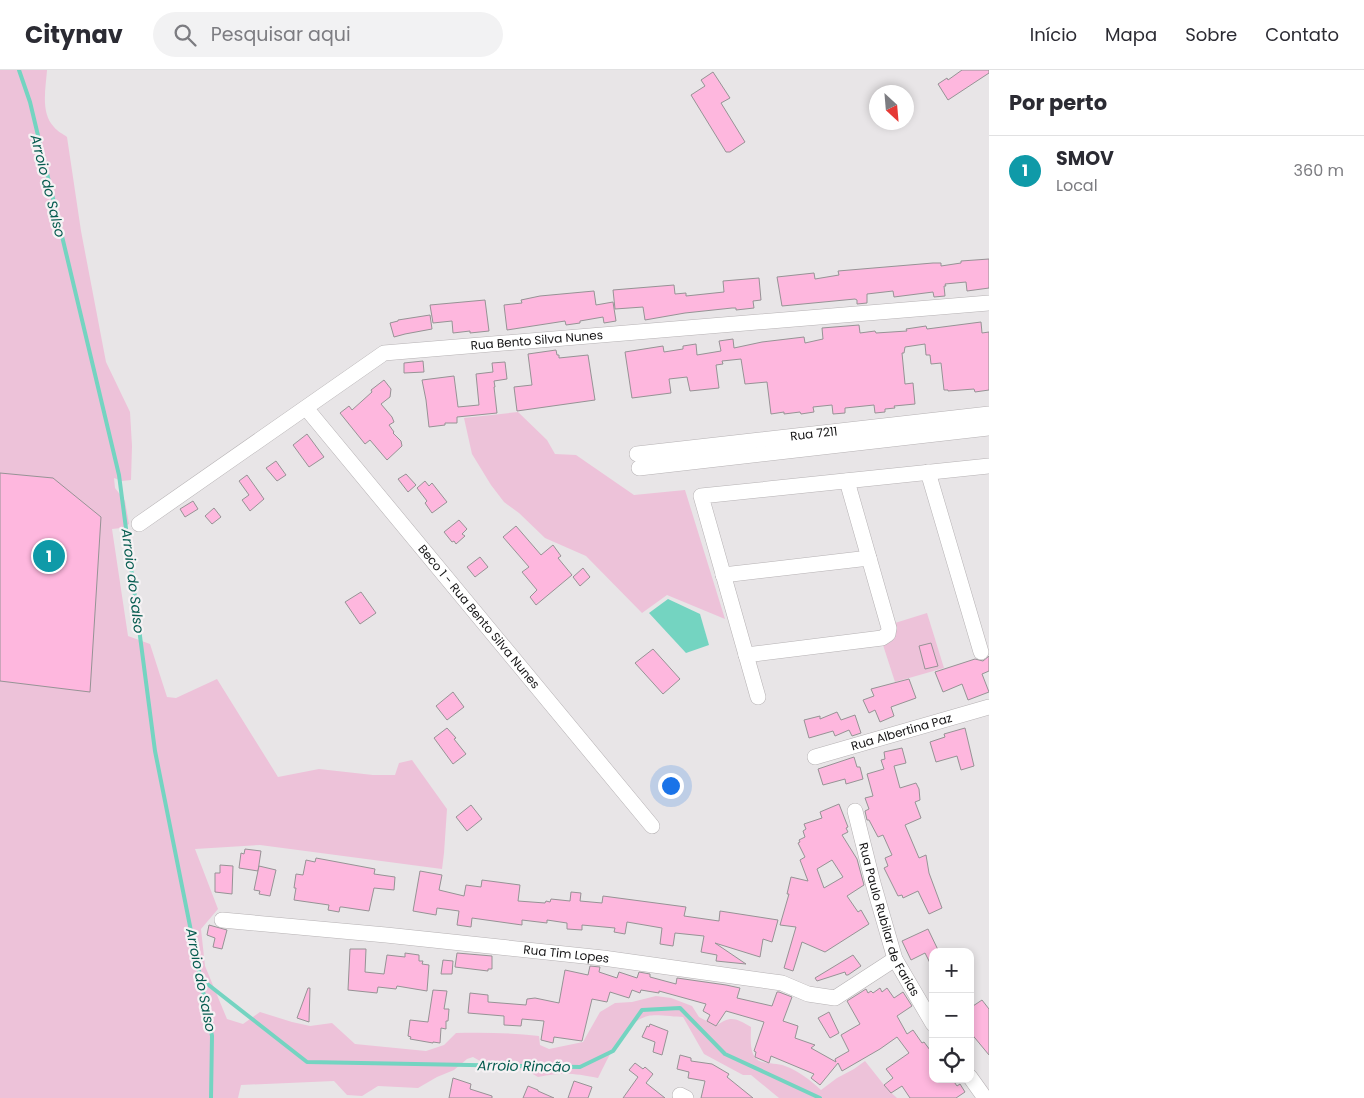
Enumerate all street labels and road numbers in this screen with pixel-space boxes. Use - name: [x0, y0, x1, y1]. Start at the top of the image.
- street label: Rua Bento Silva Nunes: [470, 326, 603, 354]
- street label: Rua 7211: [789, 422, 838, 445]
- street label: Beco 1 - Rua Bento Silva Nunes: [414, 541, 544, 692]
- street label: Rua Albertina Paz: [849, 709, 954, 754]
- street label: Rua Paulo Rubilar de Farias: [855, 841, 924, 999]
- street label: Rua Tim Lopes: [523, 941, 610, 967]

